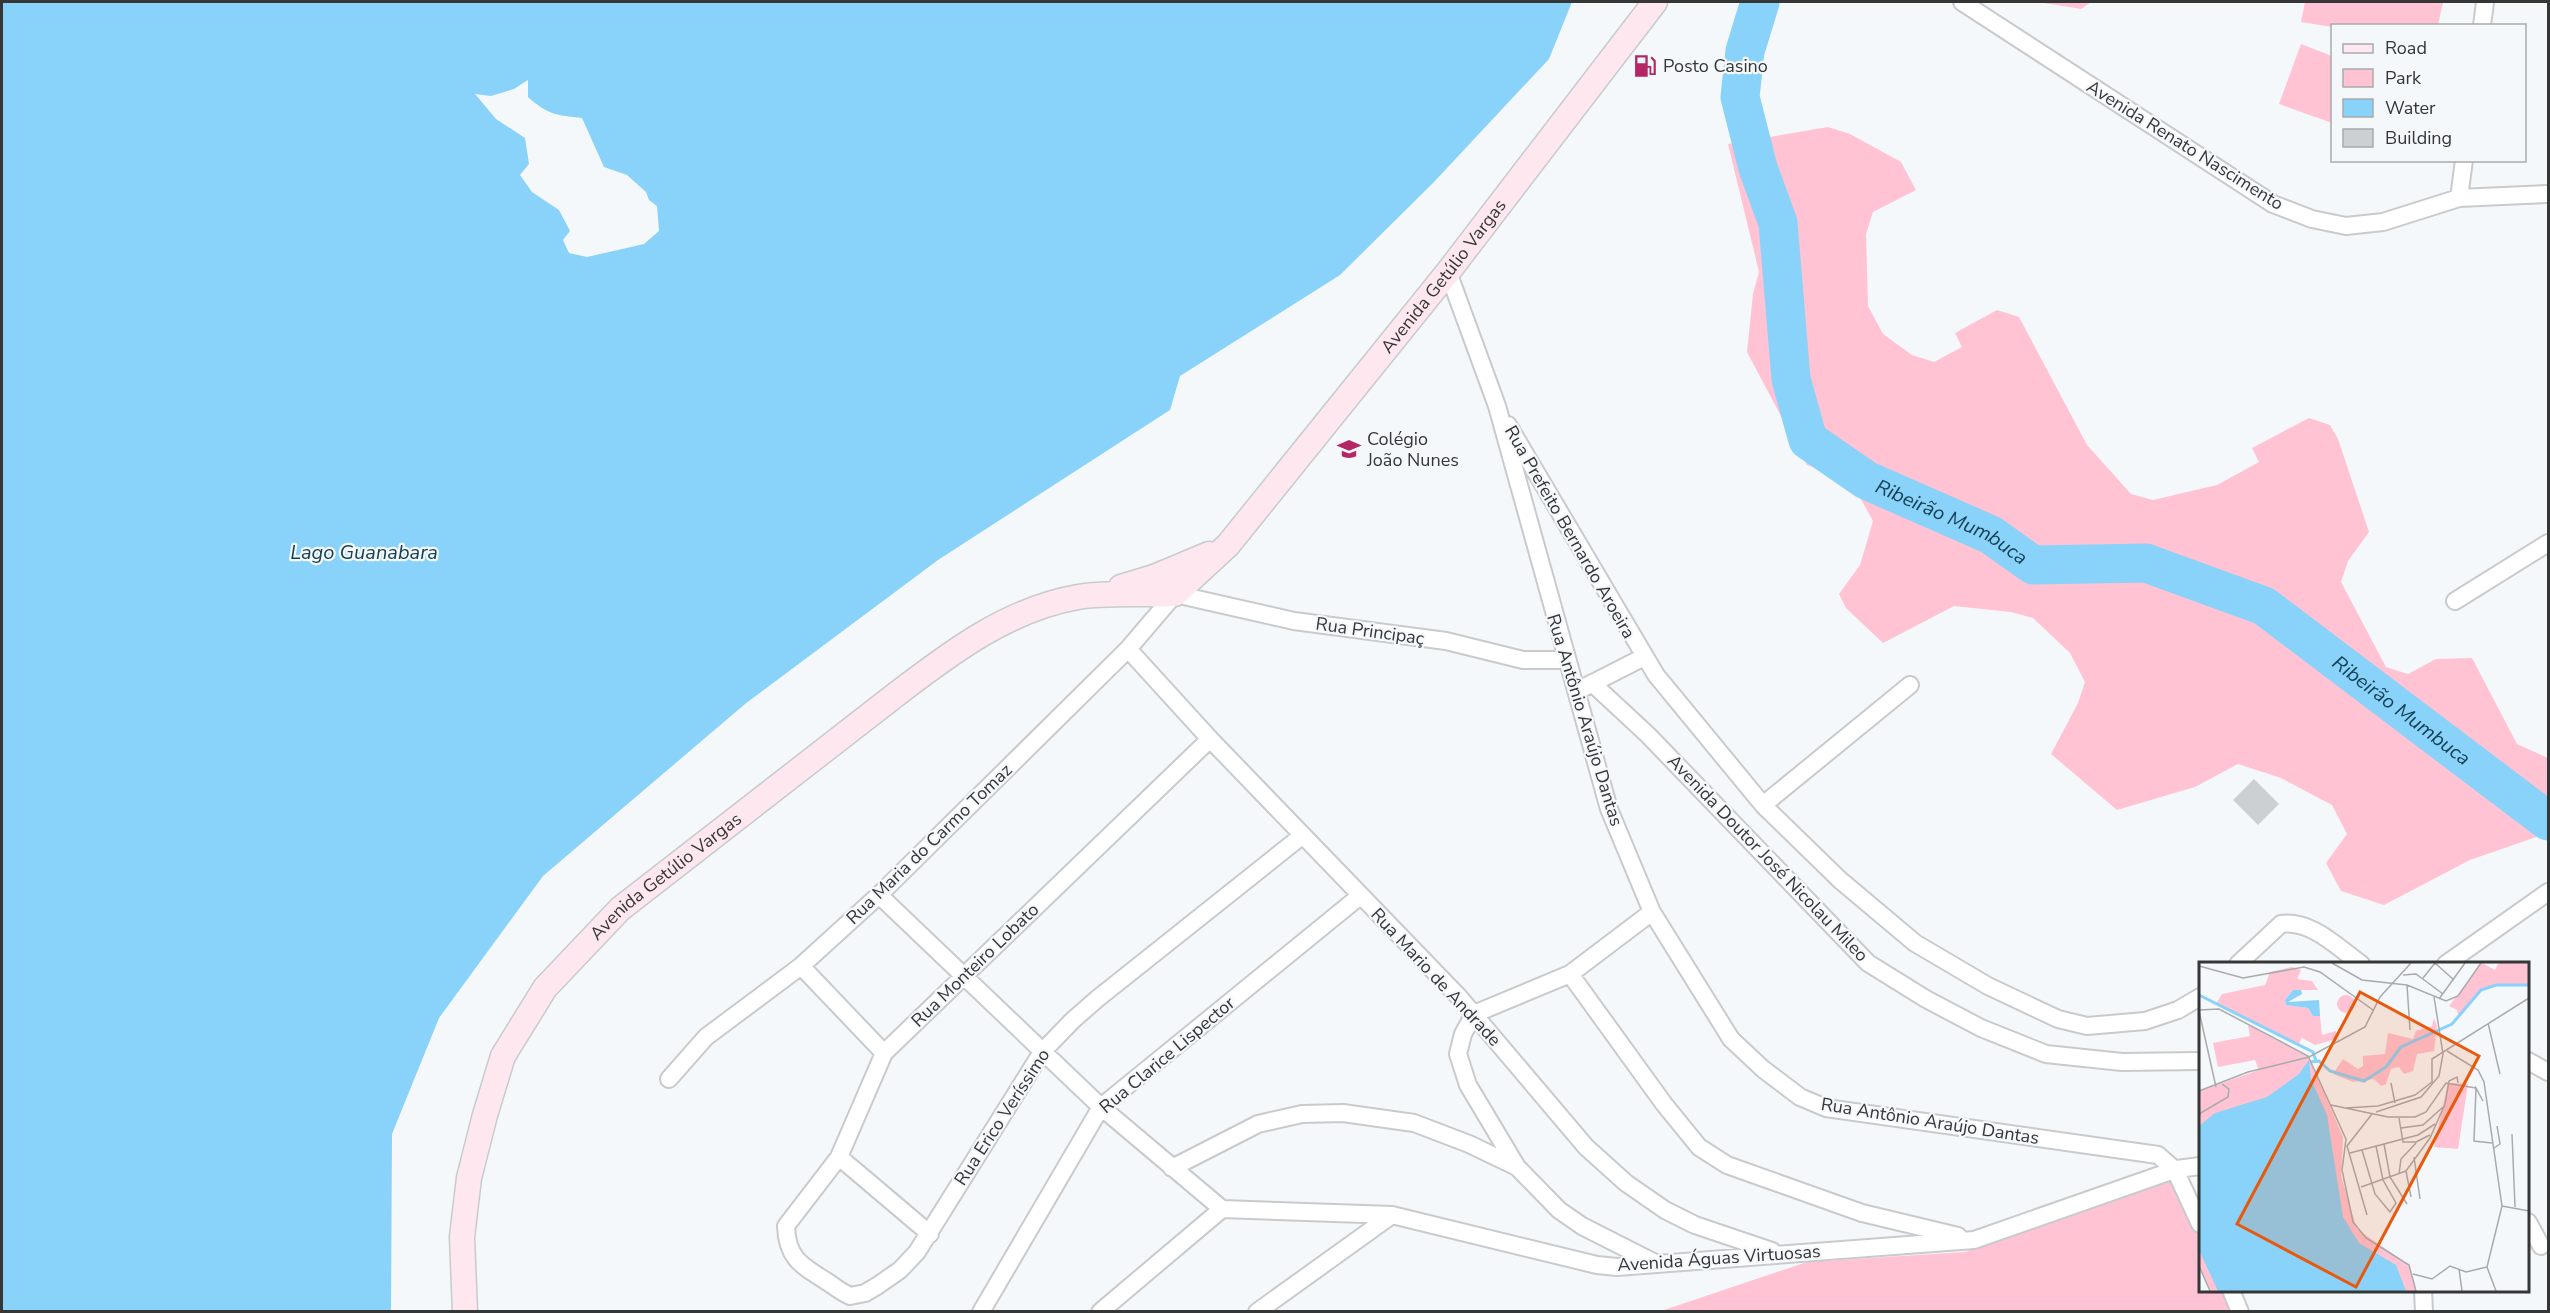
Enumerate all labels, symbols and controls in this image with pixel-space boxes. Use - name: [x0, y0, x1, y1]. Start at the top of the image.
- legend: [2331, 24, 2526, 162]
- text: Road: [2385, 36, 2427, 60]
- fuel station icon: Posto Casino: [1632, 53, 1658, 79]
- place label: Posto Casino: [1663, 54, 1768, 78]
- text: Park: [2385, 66, 2422, 90]
- street label: Avenida Renato Nascimento: [2082, 74, 2288, 216]
- text: Water: [2385, 96, 2436, 120]
- text: Building: [2385, 126, 2452, 150]
- street label: Avenida Getúlio Vargas: [1375, 194, 1512, 358]
- street label: Rua Prefeito Bernardo Aroeira: [1499, 421, 1641, 643]
- place label: Colégio João Nunes: [1366, 427, 1459, 472]
- school or university icon: Colégio João Nunes: [1336, 436, 1362, 462]
- water label: Ribeirão Mumbuca: [1871, 473, 2033, 571]
- water label: Lago Guanabara: [290, 539, 438, 566]
- street label: Rua Antônio Araújo Dantas: [1541, 611, 1629, 829]
- street label: Rua Principaç: [1314, 612, 1426, 650]
- water label: Ribeirão Mumbuca: [2327, 649, 2476, 772]
- street label: Avenida Doutor José Nicolau Mileo: [1662, 749, 1874, 967]
- street label: Rua Maria do Carmo Tomaz: [841, 758, 1017, 930]
- street label: Avenida Getúlio Vargas: [585, 807, 747, 945]
- street label: Rua Monteiro Lobato: [906, 898, 1044, 1032]
- street label: Rua Mario de Andrade: [1366, 903, 1506, 1051]
- inset map: [2199, 962, 2529, 1292]
- street label: Rua Clarice Lispector: [1094, 991, 1240, 1119]
- street label: Rua Erico Veríssimo: [949, 1044, 1055, 1190]
- street label: Rua Antônio Araújo Dantas: [1819, 1092, 2041, 1150]
- street label: Avenida Águas Virtuosas: [1617, 1239, 1821, 1277]

